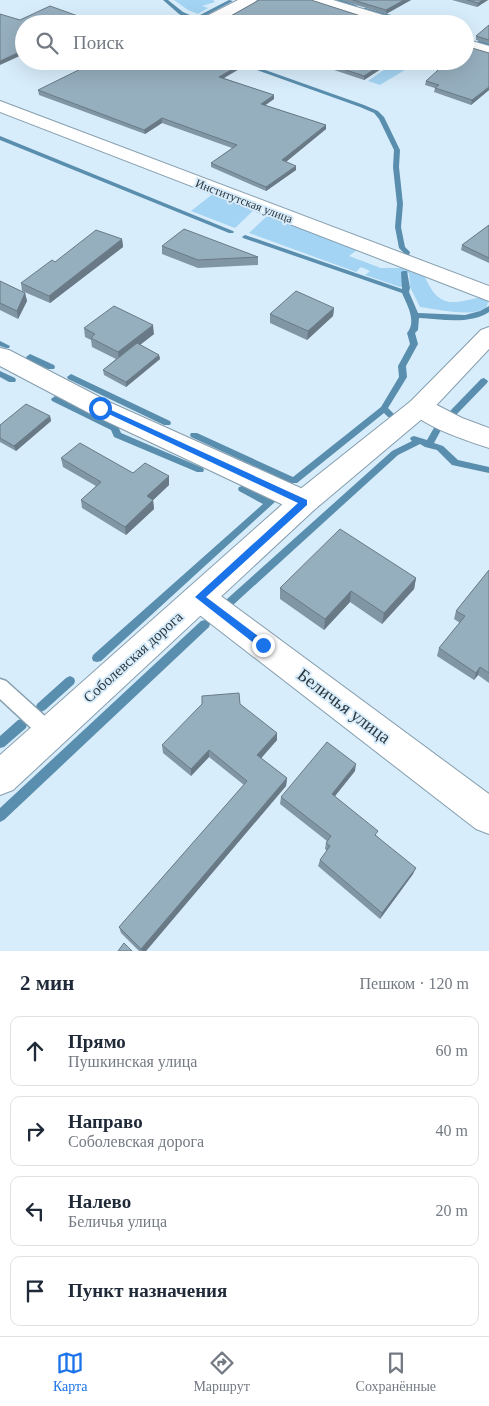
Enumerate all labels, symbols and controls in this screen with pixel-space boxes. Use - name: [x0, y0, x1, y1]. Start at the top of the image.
- search box: [15, 15, 474, 70]
- icon: search: [33, 29, 61, 57]
- text: Поиск: [73, 32, 124, 53]
- street label: Институтская улица: [193, 176, 295, 226]
- route start: [89, 397, 112, 420]
- street label: Соболевская дорога: [80, 608, 186, 706]
- route end: [252, 634, 275, 657]
- street label: Беличья улица: [293, 664, 395, 748]
- text: 2 мин: [20, 971, 74, 995]
- text: Пешком · 120 m: [359, 975, 469, 992]
- text: Прямо: [68, 1031, 126, 1052]
- icon: ahead: [21, 1037, 49, 1065]
- text: 60 m: [436, 1042, 468, 1059]
- text: Пушкинская улица: [68, 1053, 197, 1070]
- text: Направо: [68, 1111, 143, 1132]
- icon: right: [21, 1117, 49, 1145]
- text: 40 m: [436, 1122, 468, 1139]
- text: Соболевская дорога: [68, 1133, 204, 1150]
- text: Налево: [68, 1191, 131, 1212]
- icon: left: [21, 1197, 49, 1225]
- text: 20 m: [436, 1202, 468, 1219]
- text: Беличья улица: [68, 1213, 167, 1230]
- icon: arrive: [21, 1277, 49, 1305]
- text: Пункт назначения: [68, 1280, 227, 1301]
- tab: Карта: [53, 1349, 88, 1395]
- tab: Маршрут: [193, 1349, 250, 1395]
- tab: Сохранённые: [356, 1349, 436, 1395]

